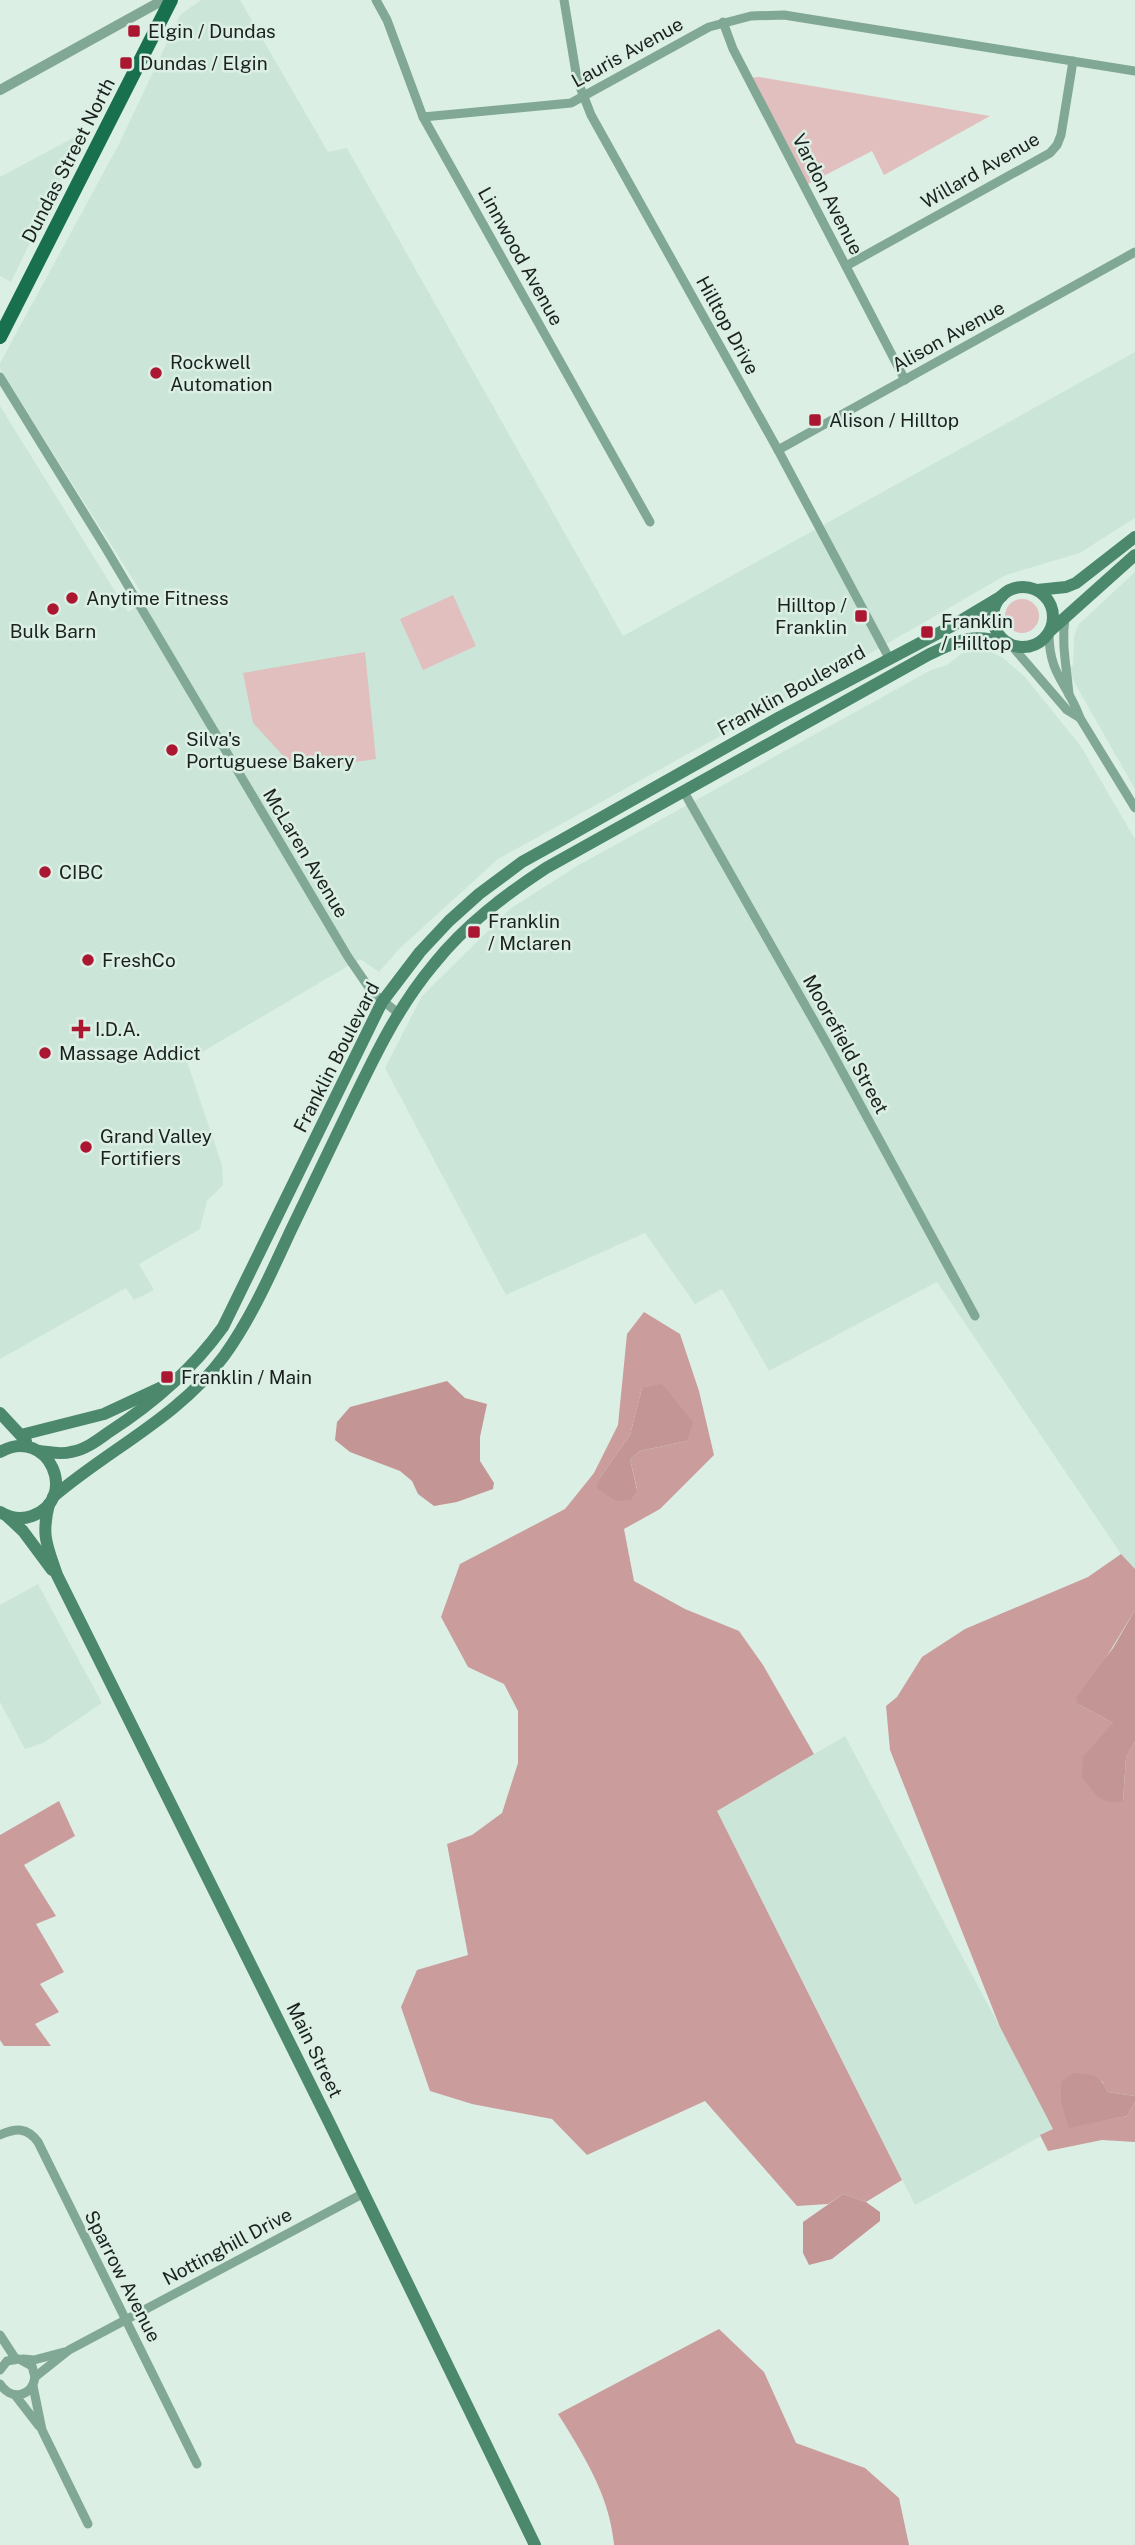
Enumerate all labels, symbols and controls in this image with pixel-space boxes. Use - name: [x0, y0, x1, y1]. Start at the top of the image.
- street label: Lauris Avenue: [567, 12, 687, 92]
- place label: Elgin / Dundas: [148, 20, 276, 42]
- marker: Elgin / Dundas: [126, 23, 142, 39]
- place label: Dundas / Elgin: [140, 52, 268, 74]
- marker: Dundas / Elgin: [118, 55, 134, 71]
- street label: Dundas Street North: [17, 74, 119, 246]
- street label: Willard Avenue: [917, 127, 1043, 213]
- street label: Vardon Avenue: [788, 130, 868, 258]
- street label: Linnwood Avenue: [474, 183, 568, 329]
- street label: Hilltop Drive: [692, 272, 764, 378]
- street label: Alison Avenue: [888, 296, 1008, 376]
- place label: Rockwell Automation: [170, 351, 273, 395]
- marker: Rockwell Automation: [148, 365, 164, 381]
- place label: Alison / Hilltop: [829, 409, 959, 431]
- marker: Alison / Hilltop: [807, 412, 823, 428]
- place label: Anytime Fitness: [86, 587, 229, 609]
- marker: Anytime Fitness: [64, 590, 80, 606]
- place label: Hilltop / Franklin: [775, 594, 847, 638]
- marker: Bulk Barn: [45, 601, 61, 617]
- marker: Hilltop / Franklin: [853, 608, 869, 624]
- place label: Franklin / Hilltop: [941, 610, 1013, 654]
- place label: Bulk Barn: [10, 620, 96, 642]
- marker: Franklin / Hilltop: [919, 624, 935, 640]
- street label: Franklin Boulevard: [713, 640, 869, 740]
- place label: Silva's Portuguese Bakery: [186, 728, 354, 772]
- marker: Silva's Portuguese Bakery: [164, 742, 180, 758]
- street label: McLaren Avenue: [259, 784, 353, 922]
- place label: CIBC: [59, 861, 103, 883]
- marker: CIBC: [37, 864, 53, 880]
- place label: Franklin / Mclaren: [488, 910, 571, 954]
- marker: Franklin / Mclaren: [466, 924, 482, 940]
- place label: FreshCo: [102, 949, 176, 971]
- marker: FreshCo: [80, 952, 96, 968]
- street label: Moorefield Street: [799, 971, 893, 1117]
- street label: Franklin Boulevard: [289, 978, 383, 1136]
- place label: I.D.A.: [95, 1018, 140, 1040]
- marker: I.D.A.: [73, 1021, 89, 1037]
- place label: Massage Addict: [59, 1042, 201, 1064]
- marker: Massage Addict: [37, 1045, 53, 1061]
- place label: Grand Valley Fortifiers: [100, 1125, 212, 1169]
- marker: Grand Valley Fortifiers: [78, 1139, 94, 1155]
- place label: Franklin / Main: [181, 1366, 312, 1388]
- marker: Franklin / Main: [159, 1369, 175, 1385]
- street label: Main Street: [282, 1999, 348, 2101]
- street label: Nottinghill Drive: [159, 2203, 295, 2289]
- street label: Sparrow Avenue: [80, 2207, 166, 2345]

